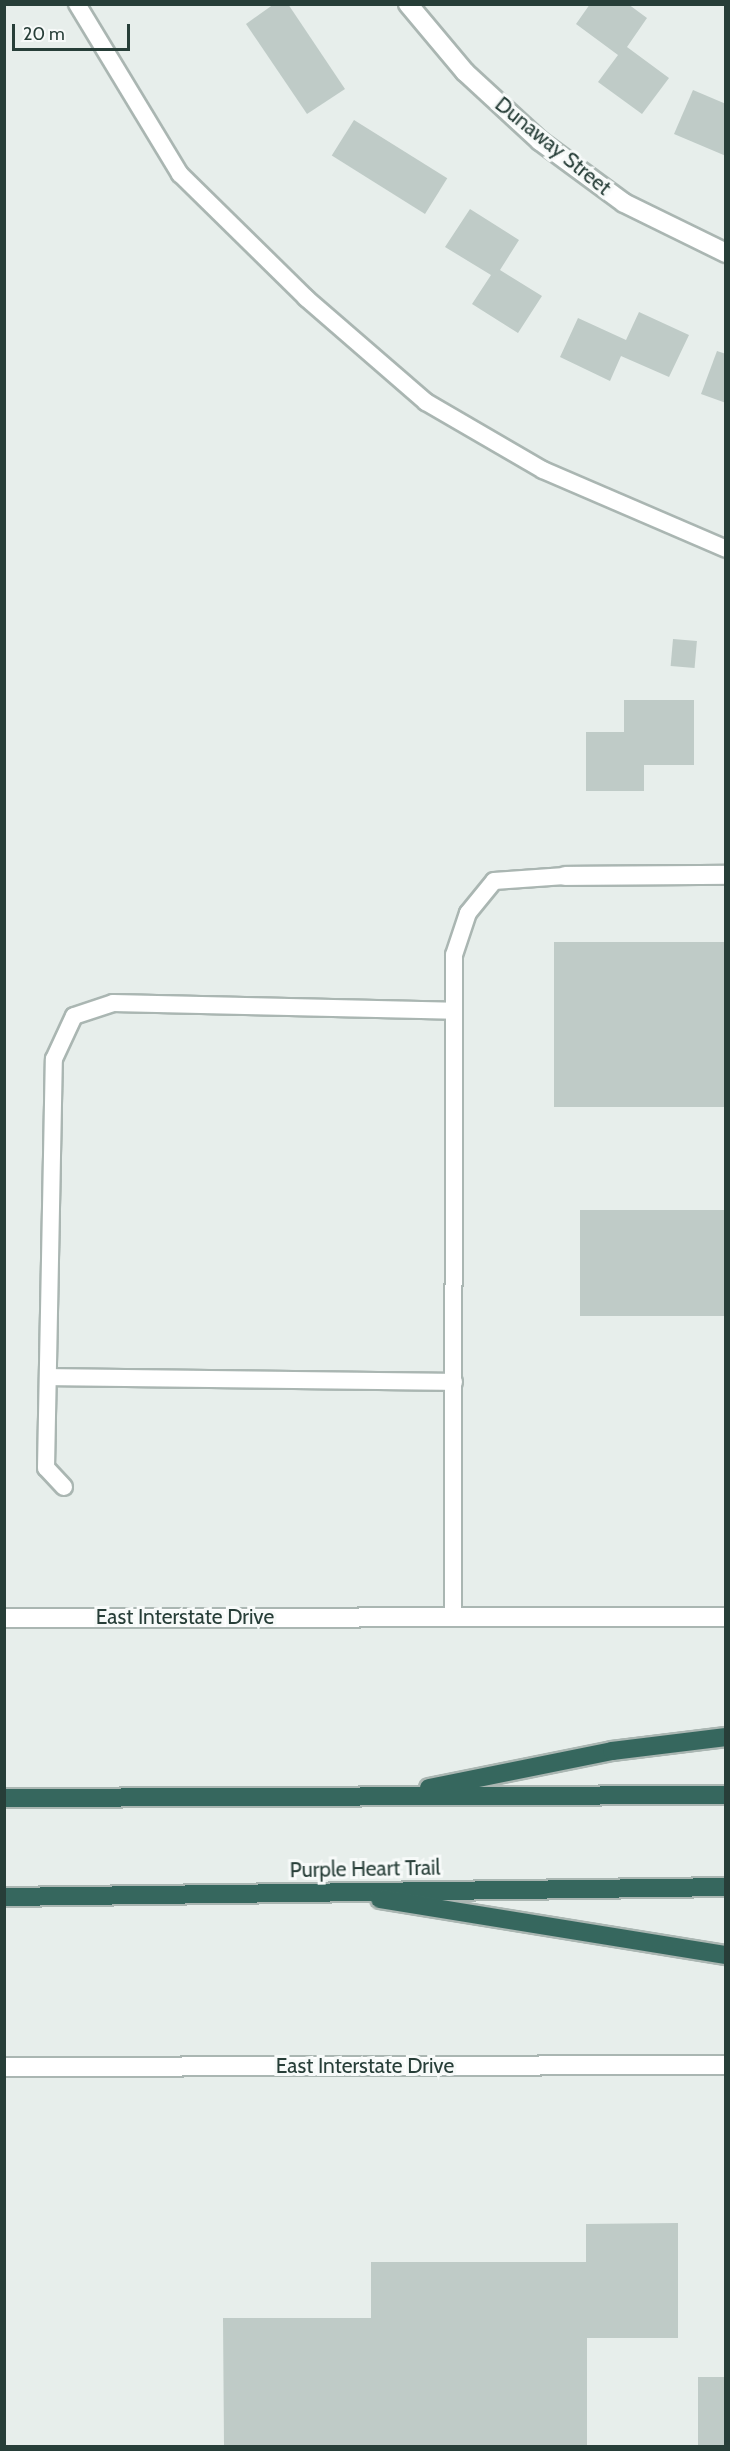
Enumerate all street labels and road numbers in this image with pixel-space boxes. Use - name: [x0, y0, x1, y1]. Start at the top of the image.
- street label: Dunaway Street: [490, 92, 616, 200]
- street label: East Interstate Drive: [96, 1604, 274, 1630]
- street label: Purple Heart Trail: [289, 1855, 441, 1883]
- street label: East Interstate Drive: [276, 2053, 454, 2079]

